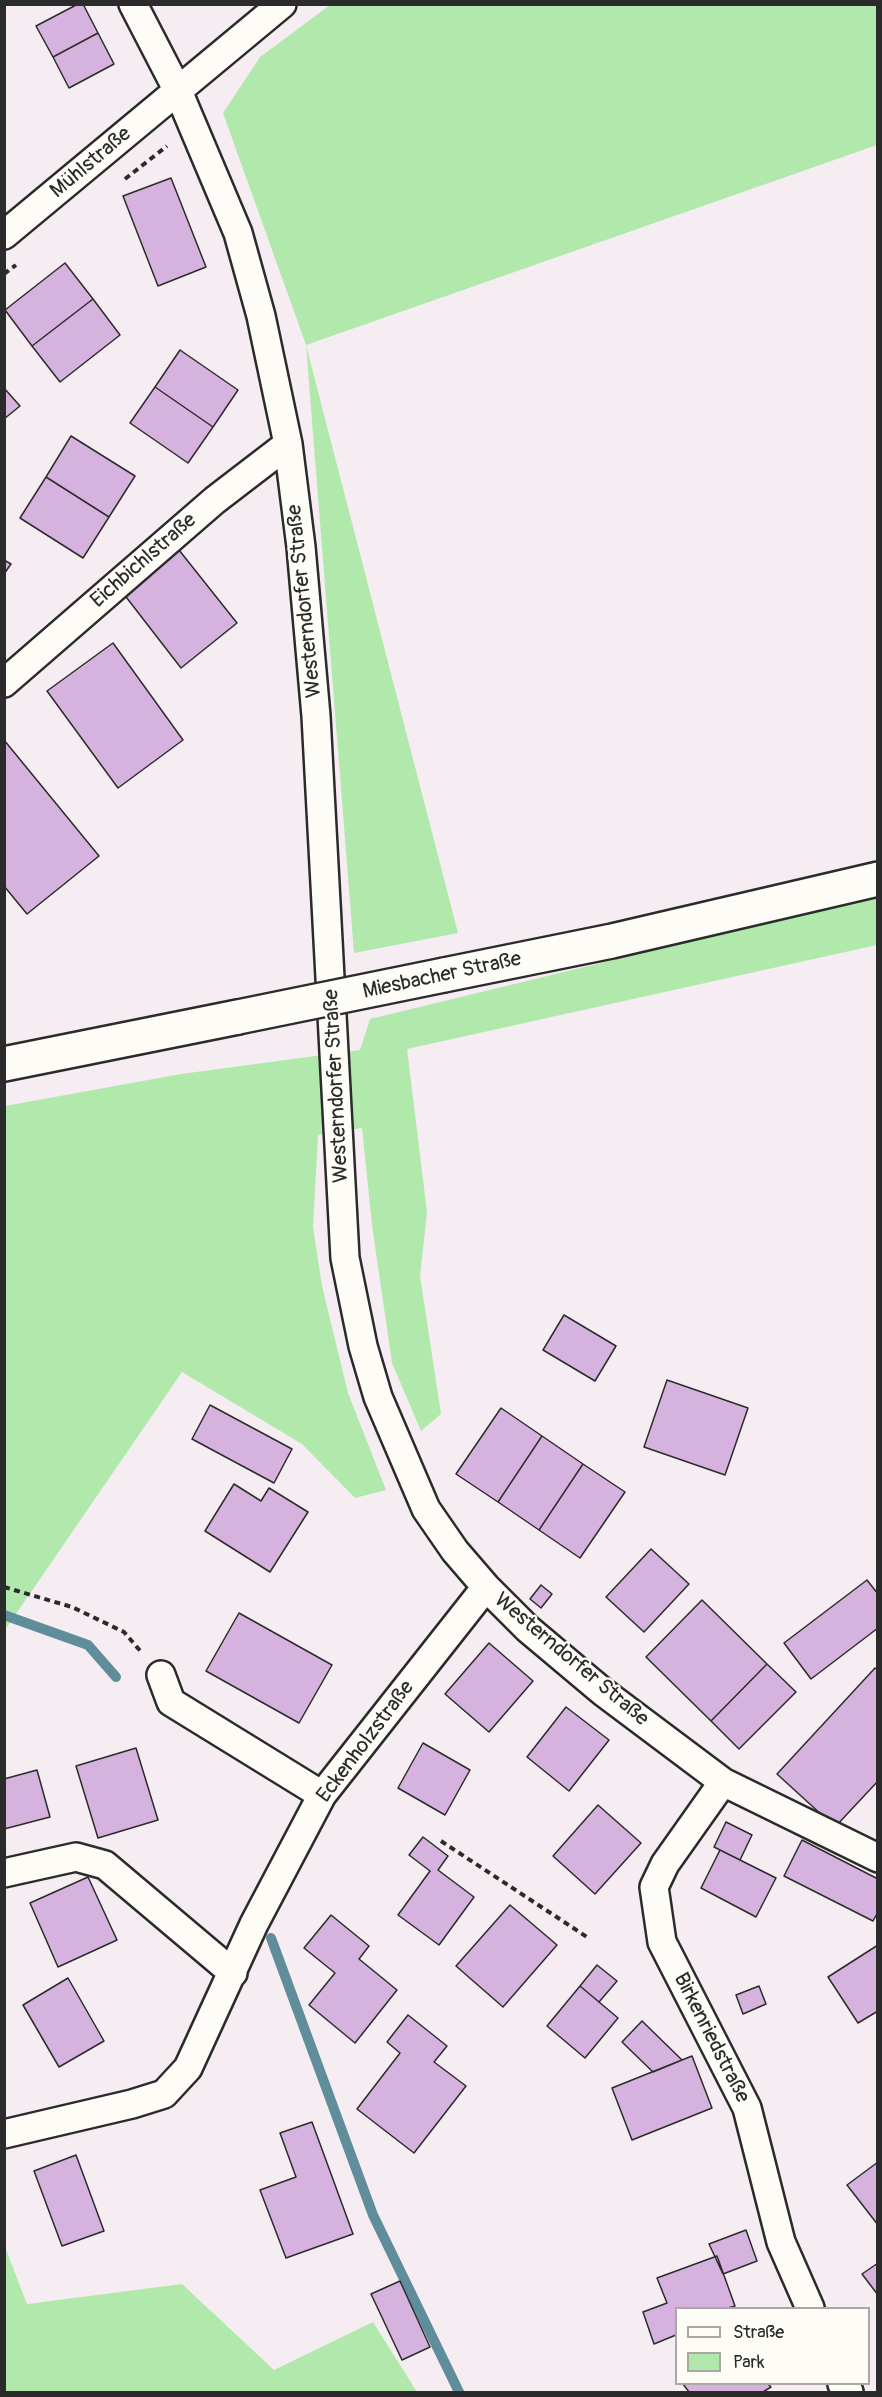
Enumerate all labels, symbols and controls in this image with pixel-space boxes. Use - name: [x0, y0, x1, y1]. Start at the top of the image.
- street label: Mühlstraße: [45, 122, 137, 204]
- street label: Westerndorfer Straße: [282, 503, 328, 699]
- street label: Eichbichlstraße: [86, 508, 202, 614]
- street label: Miesbacher Straße: [360, 947, 524, 1005]
- street label: Westerndorfer Straße: [319, 988, 355, 1184]
- street label: Westerndorfer Straße: [489, 1588, 653, 1732]
- street label: Eckenholzstraße: [312, 1676, 420, 1808]
- street label: Birkenriedstraße: [667, 1969, 755, 2107]
- legend: [675, 2307, 870, 2385]
- text: Straße: [733, 2321, 784, 2344]
- text: Park: [733, 2351, 765, 2374]

